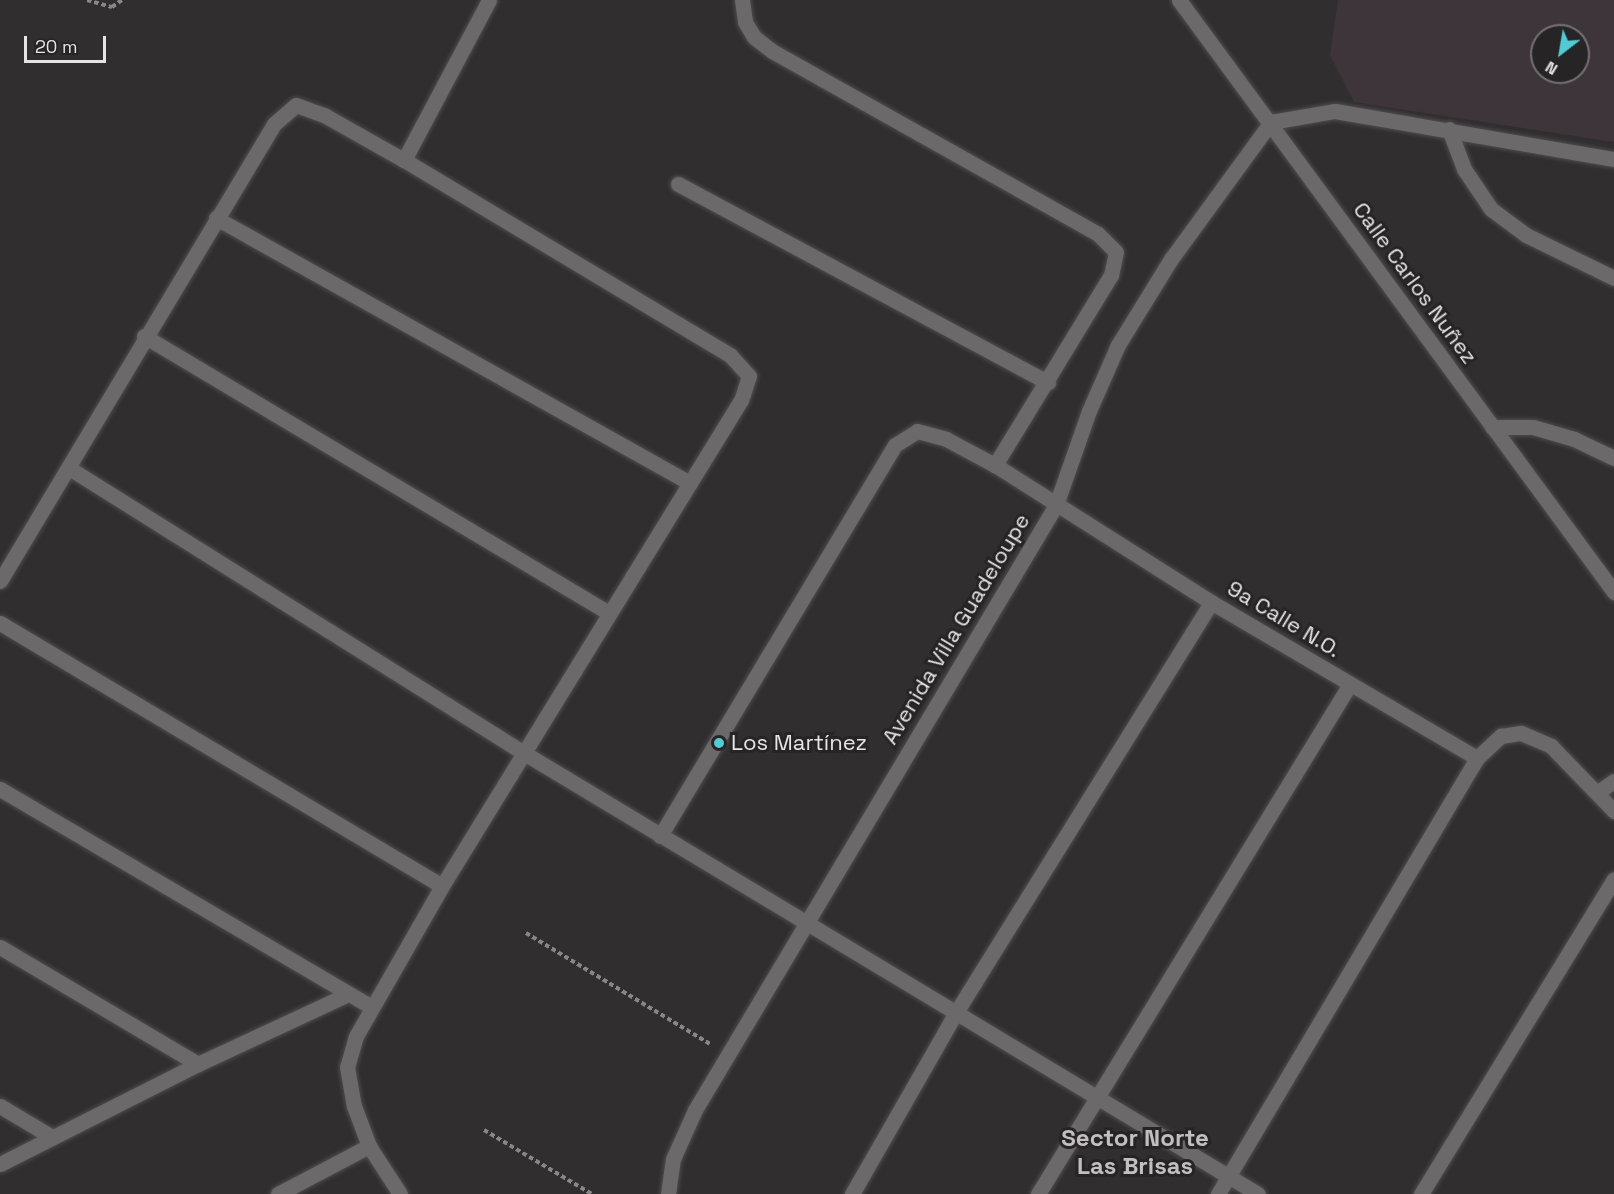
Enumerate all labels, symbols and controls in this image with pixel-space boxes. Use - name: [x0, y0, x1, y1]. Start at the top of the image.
- scale bar: [27, 24, 110, 62]
- north arrow: [1530, 24, 1590, 84]
- text: 20 m: [35, 35, 78, 58]
- text: N: [1542, 56, 1562, 80]
- street label: Calle Carlos Nuñez: [1348, 197, 1482, 369]
- street label: Avenida Villa Guadeloupe: [877, 509, 1035, 749]
- street label: 9a Calle N.O.: [1223, 575, 1345, 663]
- place label: Los Martínez: [731, 730, 867, 756]
- marker: Los Martínez: [712, 736, 726, 750]
- district label: Sector Norte Las Brisas: [1061, 1124, 1209, 1180]

